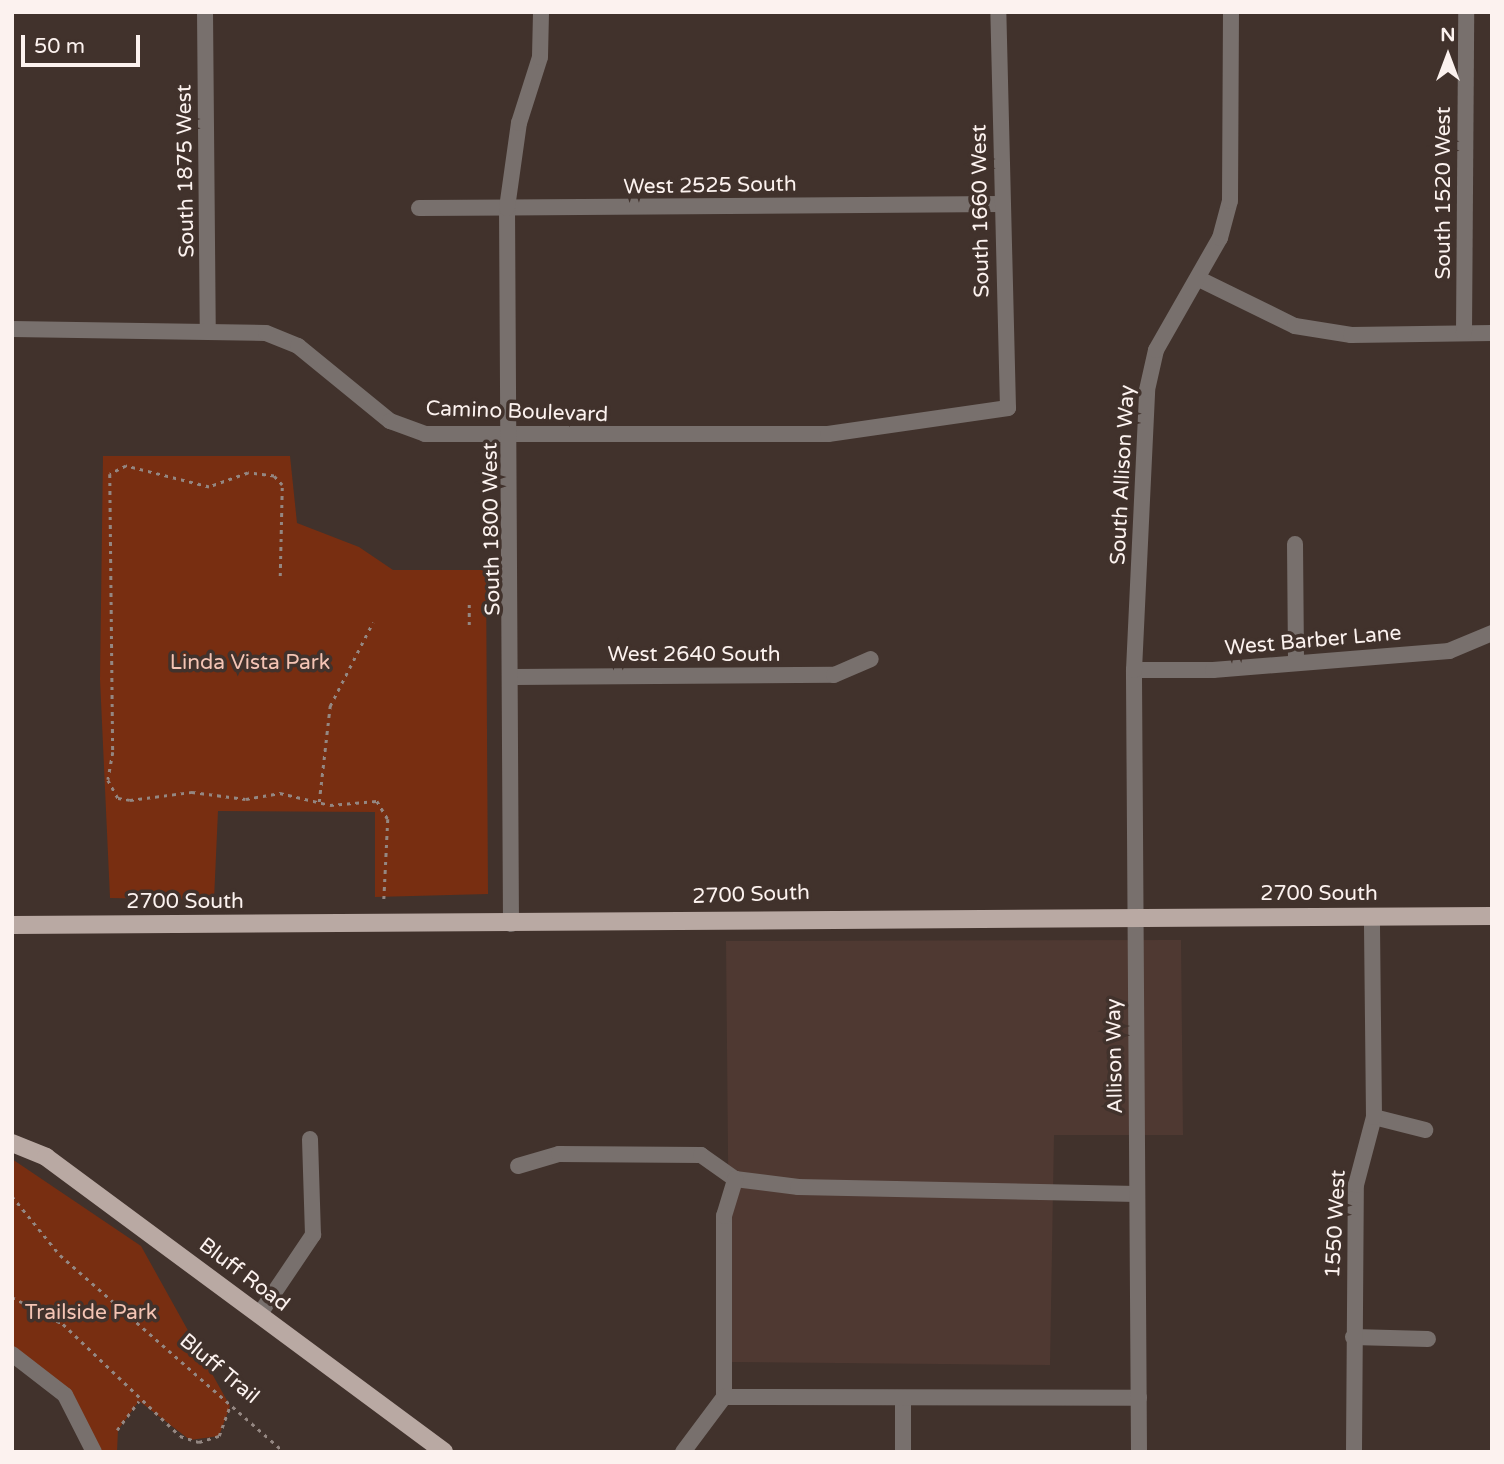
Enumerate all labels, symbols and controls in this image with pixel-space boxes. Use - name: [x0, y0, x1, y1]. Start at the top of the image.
- scale bar: [24, 21, 144, 65]
- north arrow: [1413, 21, 1483, 91]
- text: N: [1440, 24, 1456, 46]
- text: 50 m: [34, 34, 85, 59]
- street label: South 1875 West: [172, 84, 200, 258]
- street label: South 1520 West: [1431, 106, 1457, 280]
- street label: South 1660 West: [967, 124, 995, 298]
- street label: West 2525 South: [623, 172, 797, 200]
- street label: South Allison Way: [1106, 384, 1140, 566]
- street label: Camino Boulevard: [425, 396, 609, 428]
- street label: South 1800 West: [478, 442, 506, 616]
- street label: West Barber Lane: [1224, 621, 1402, 661]
- street label: West 2640 South: [607, 642, 781, 668]
- park label: Linda Vista Park: [170, 650, 330, 676]
- street label: 2700 South: [692, 880, 810, 910]
- street label: 2700 South: [1260, 881, 1378, 907]
- street label: 2700 South: [126, 889, 244, 915]
- street label: Allison Way: [1101, 998, 1129, 1114]
- street label: 1550 West: [1321, 1169, 1351, 1279]
- street label: Bluff Road: [194, 1233, 294, 1317]
- park label: Trailside Park: [25, 1300, 157, 1326]
- street label: Bluff Trail: [174, 1329, 264, 1409]

